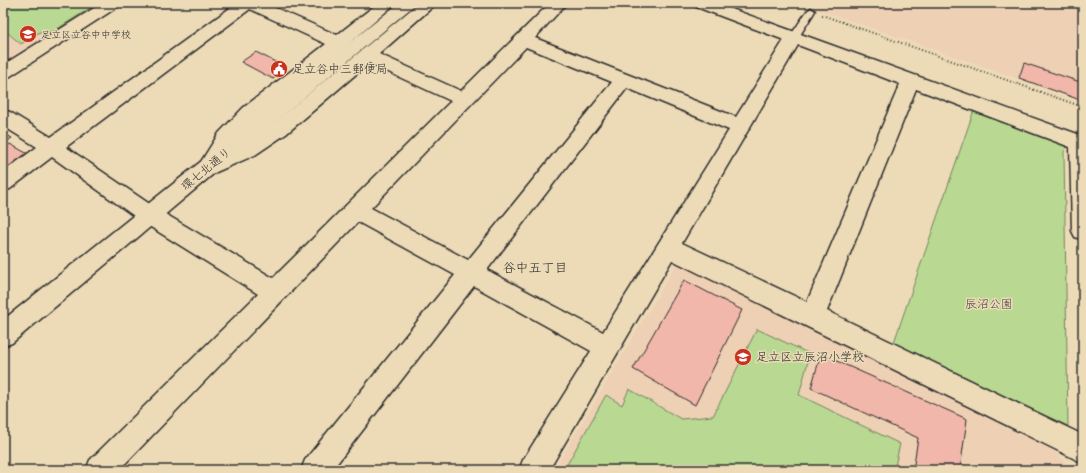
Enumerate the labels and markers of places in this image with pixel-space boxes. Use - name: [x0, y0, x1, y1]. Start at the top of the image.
- school or university icon: 足立区立谷中中学校: [18, 24, 38, 44]
- place label: 足立区立谷中中学校: [41, 26, 131, 41]
- public building icon: 足立谷中三郵便局: [269, 59, 289, 79]
- place label: 足立谷中三郵便局: [292, 59, 388, 77]
- school or university icon: 足立区立辰沼小学校: [733, 347, 753, 367]
- place label: 足立区立辰沼小学校: [756, 347, 864, 365]

